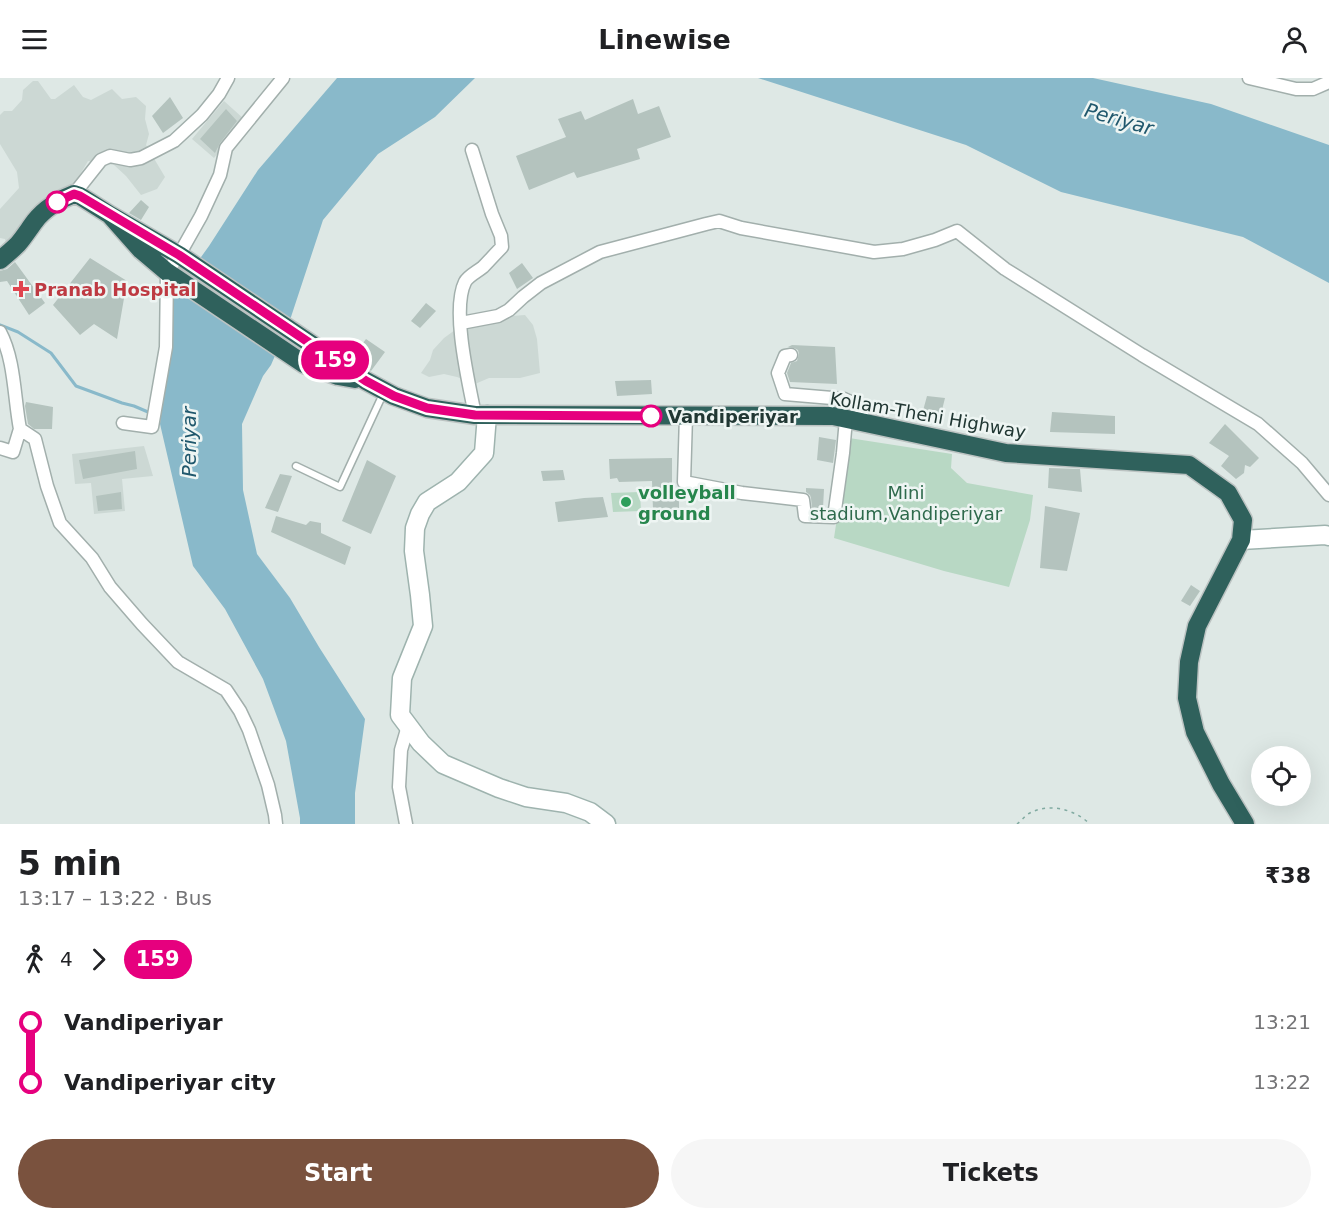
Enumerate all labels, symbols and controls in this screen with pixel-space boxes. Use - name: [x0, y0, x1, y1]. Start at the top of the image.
- icon: menu: [18, 23, 51, 56]
- icon: person: [1278, 23, 1311, 56]
- text: Linewise: [598, 24, 731, 55]
- water label: Periyar: [1082, 98, 1158, 141]
- unlabelled marker: [46, 191, 68, 213]
- place label: Pranab Hospital: [34, 279, 196, 300]
- marker: Pranab Hospital: [12, 280, 30, 298]
- line badge: 159: [300, 340, 370, 380]
- text: 159: [313, 348, 357, 372]
- street label: Kollam-Theni Highway: [828, 387, 1028, 443]
- water label: Periyar: [177, 405, 201, 477]
- marker: Vandiperiyar: [640, 405, 662, 427]
- place label: Vandiperiyar: [668, 406, 798, 427]
- place label: volleyball ground: [638, 482, 736, 524]
- park label: Mini stadium,Vandiperiyar: [810, 482, 1003, 524]
- marker: volleyball ground: [619, 495, 633, 509]
- map controls: [1251, 746, 1311, 806]
- button: locate: [1251, 746, 1311, 806]
- text: 5 min: [18, 844, 122, 883]
- text: ₹38: [1265, 863, 1311, 888]
- text: 13:17 – 13:22 · Bus: [18, 886, 212, 910]
- icon: walk: [18, 943, 51, 976]
- icon: forward: [82, 943, 115, 976]
- text: 4: [60, 947, 73, 971]
- text: 159: [136, 947, 180, 971]
- text: Vandiperiyar: [64, 1010, 223, 1035]
- text: 13:21: [1253, 1010, 1311, 1034]
- text: Vandiperiyar city: [64, 1070, 276, 1095]
- text: 13:22: [1253, 1070, 1311, 1094]
- button: Start: [18, 1139, 659, 1208]
- button: Tickets: [671, 1139, 1311, 1208]

